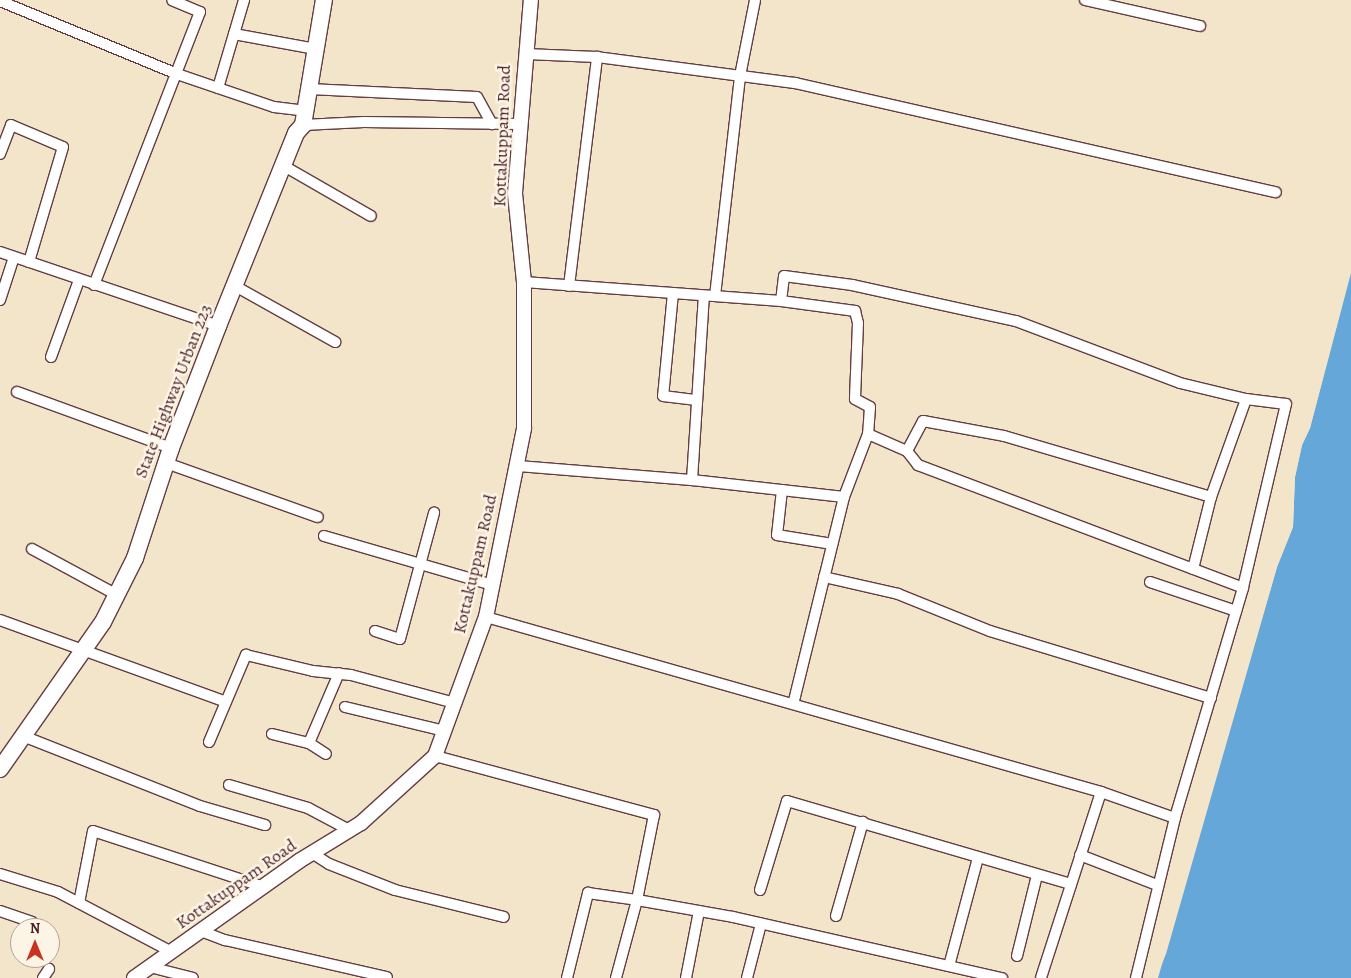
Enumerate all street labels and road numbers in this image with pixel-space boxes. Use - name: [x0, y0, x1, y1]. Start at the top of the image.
- street label: Kottakuppam Road: [489, 65, 515, 207]
- street label: State Highway Urban 223: [130, 301, 216, 481]
- street label: Kottakuppam Road: [448, 492, 502, 636]
- street label: Kottakuppam Road: [172, 834, 300, 934]

